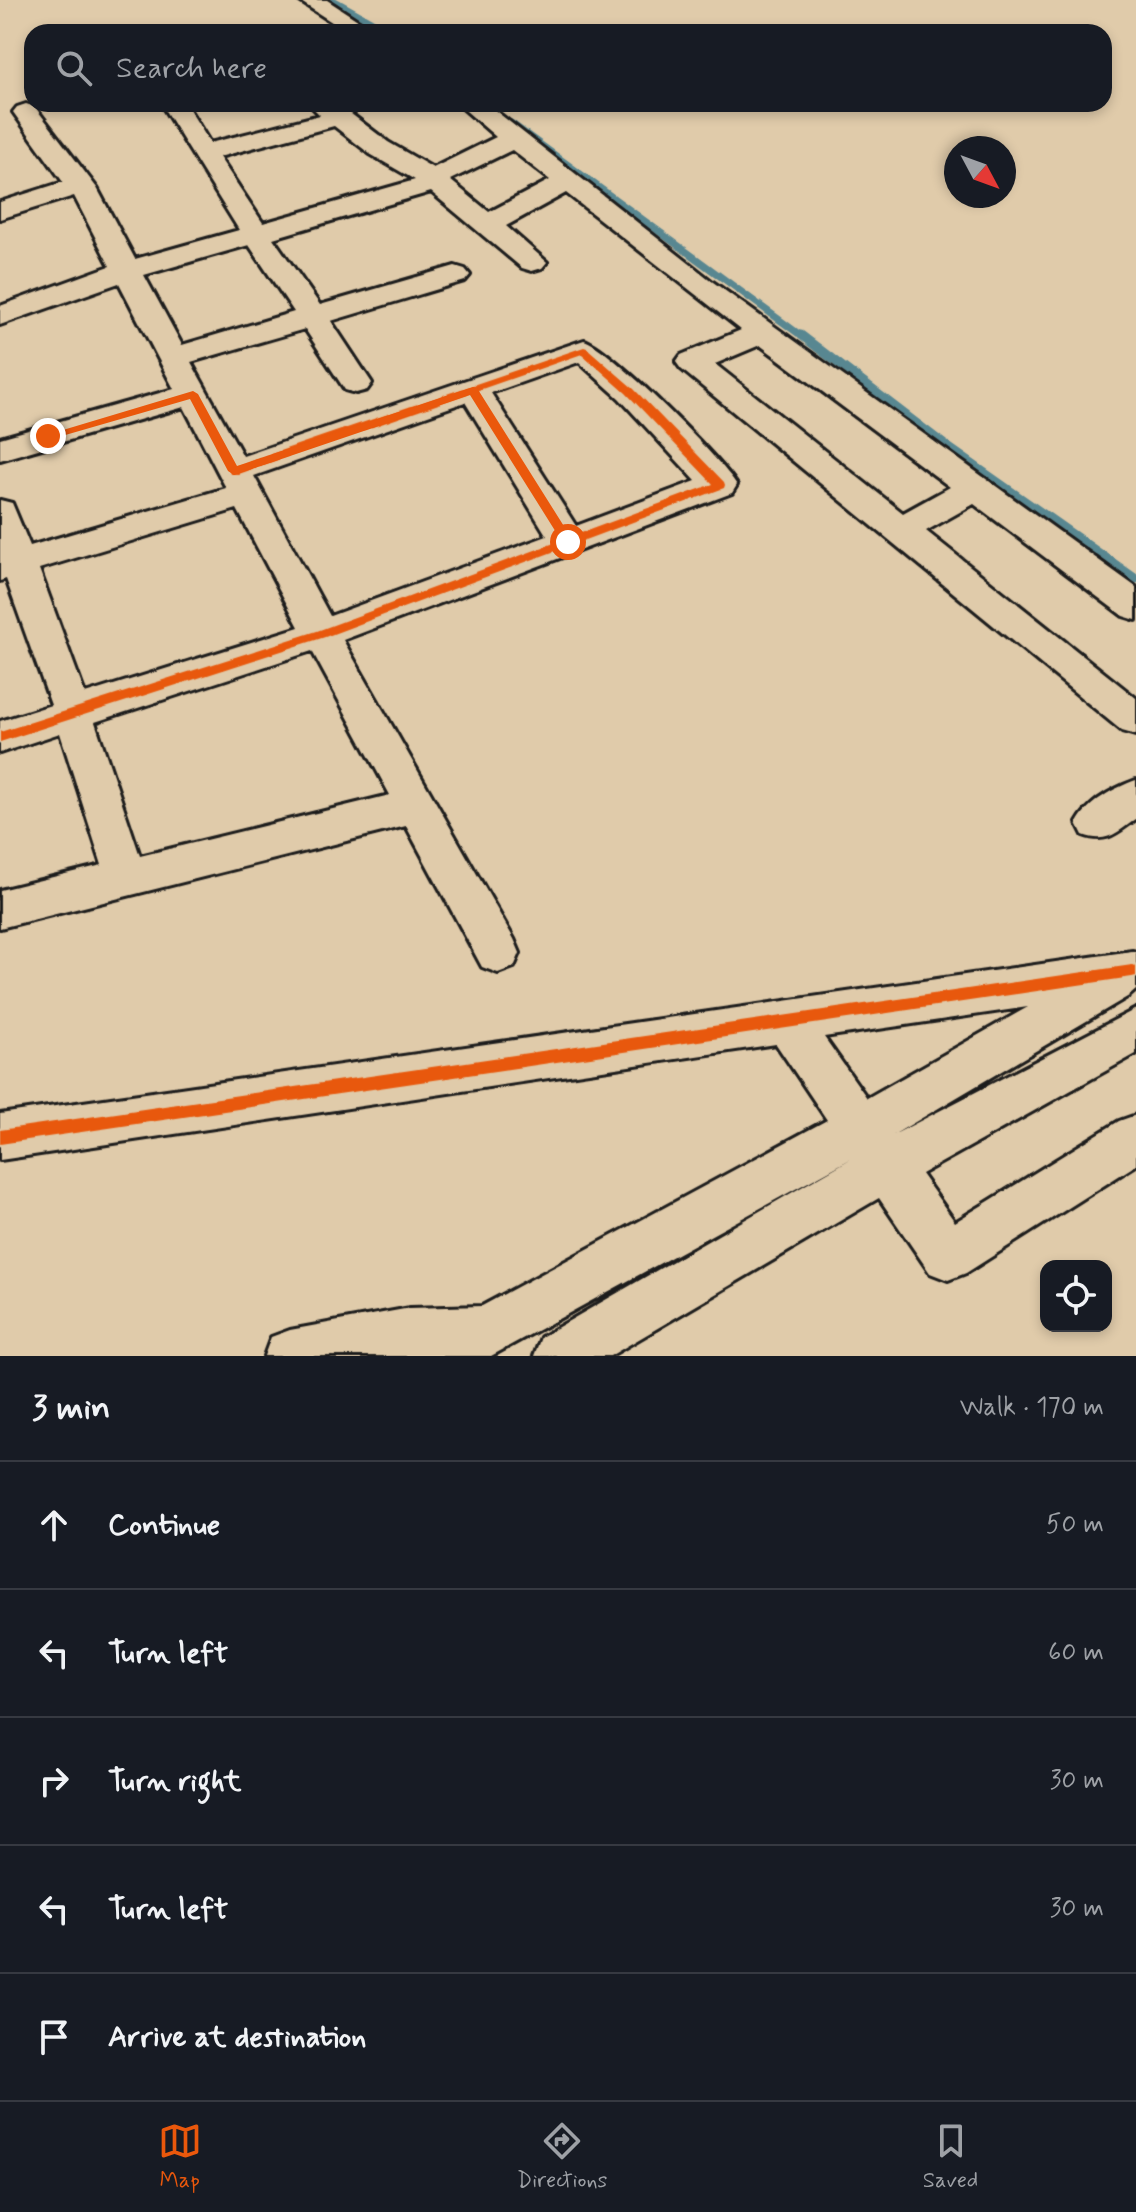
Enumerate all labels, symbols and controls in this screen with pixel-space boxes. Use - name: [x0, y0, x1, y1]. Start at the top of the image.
- search box: [24, 24, 1112, 112]
- icon: search: [52, 46, 96, 90]
- text: Search here: [116, 49, 267, 88]
- north arrow: [944, 136, 1016, 208]
- route end: [30, 418, 66, 454]
- route start: [550, 524, 586, 560]
- map controls: [1040, 1260, 1112, 1332]
- button: locate: [1040, 1260, 1112, 1332]
- text: 3 min: [32, 1386, 110, 1431]
- text: Walk · 170 m: [960, 1391, 1104, 1425]
- icon: ahead: [32, 1503, 76, 1547]
- text: Continue: [108, 1506, 220, 1545]
- text: 50 m: [1046, 1508, 1104, 1542]
- icon: left: [32, 1631, 76, 1675]
- text: Turn left: [108, 1634, 228, 1673]
- text: 60 m: [1048, 1636, 1104, 1670]
- icon: right: [32, 1759, 76, 1803]
- text: Turn right: [108, 1762, 241, 1801]
- text: 30 m: [1050, 1764, 1104, 1798]
- icon: left: [32, 1887, 76, 1931]
- text: Turn left: [108, 1890, 228, 1929]
- text: 30 m: [1050, 1892, 1104, 1926]
- icon: arrive: [32, 2015, 76, 2059]
- text: Arrive at destination: [108, 2018, 366, 2057]
- tab: Map: [158, 2119, 202, 2195]
- tab: Directions: [517, 2119, 607, 2195]
- tab: Saved: [923, 2119, 978, 2195]

